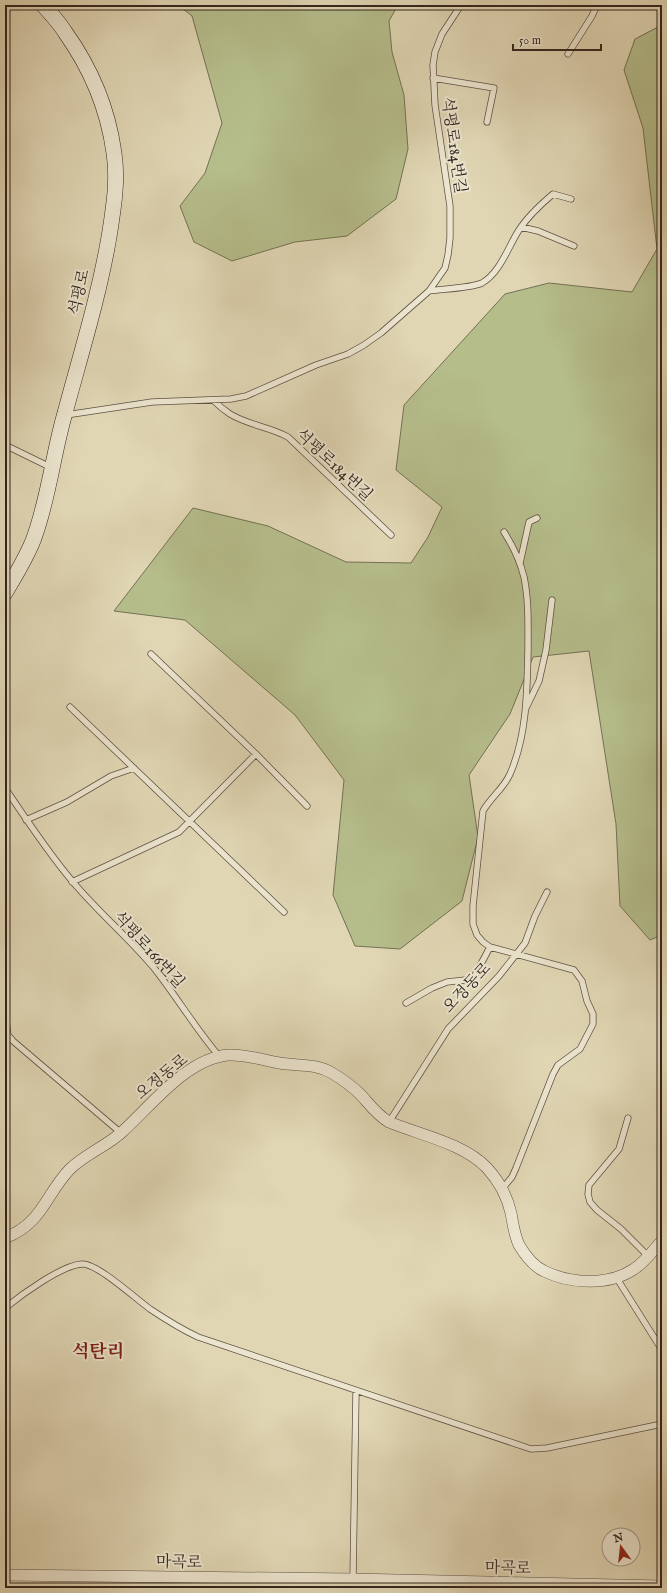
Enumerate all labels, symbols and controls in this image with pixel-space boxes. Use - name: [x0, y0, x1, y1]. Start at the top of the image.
- scale bar: [513, 26, 601, 52]
- text: 50 m: [519, 33, 541, 48]
- street label: 석평로184번길: [436, 96, 470, 195]
- street label: 석평로: [65, 267, 95, 317]
- street label: 석평로184번길: [291, 425, 376, 506]
- street label: 석평로166번길: [109, 908, 188, 993]
- street label: 오정동로: [439, 959, 496, 1018]
- street label: 오정동로: [132, 1050, 193, 1105]
- district label: 석탄리: [72, 1341, 124, 1364]
- north arrow: [601, 1527, 641, 1567]
- text: N: [611, 1530, 626, 1547]
- street label: 마곡로: [156, 1553, 203, 1573]
- street label: 마곡로: [485, 1559, 532, 1579]

